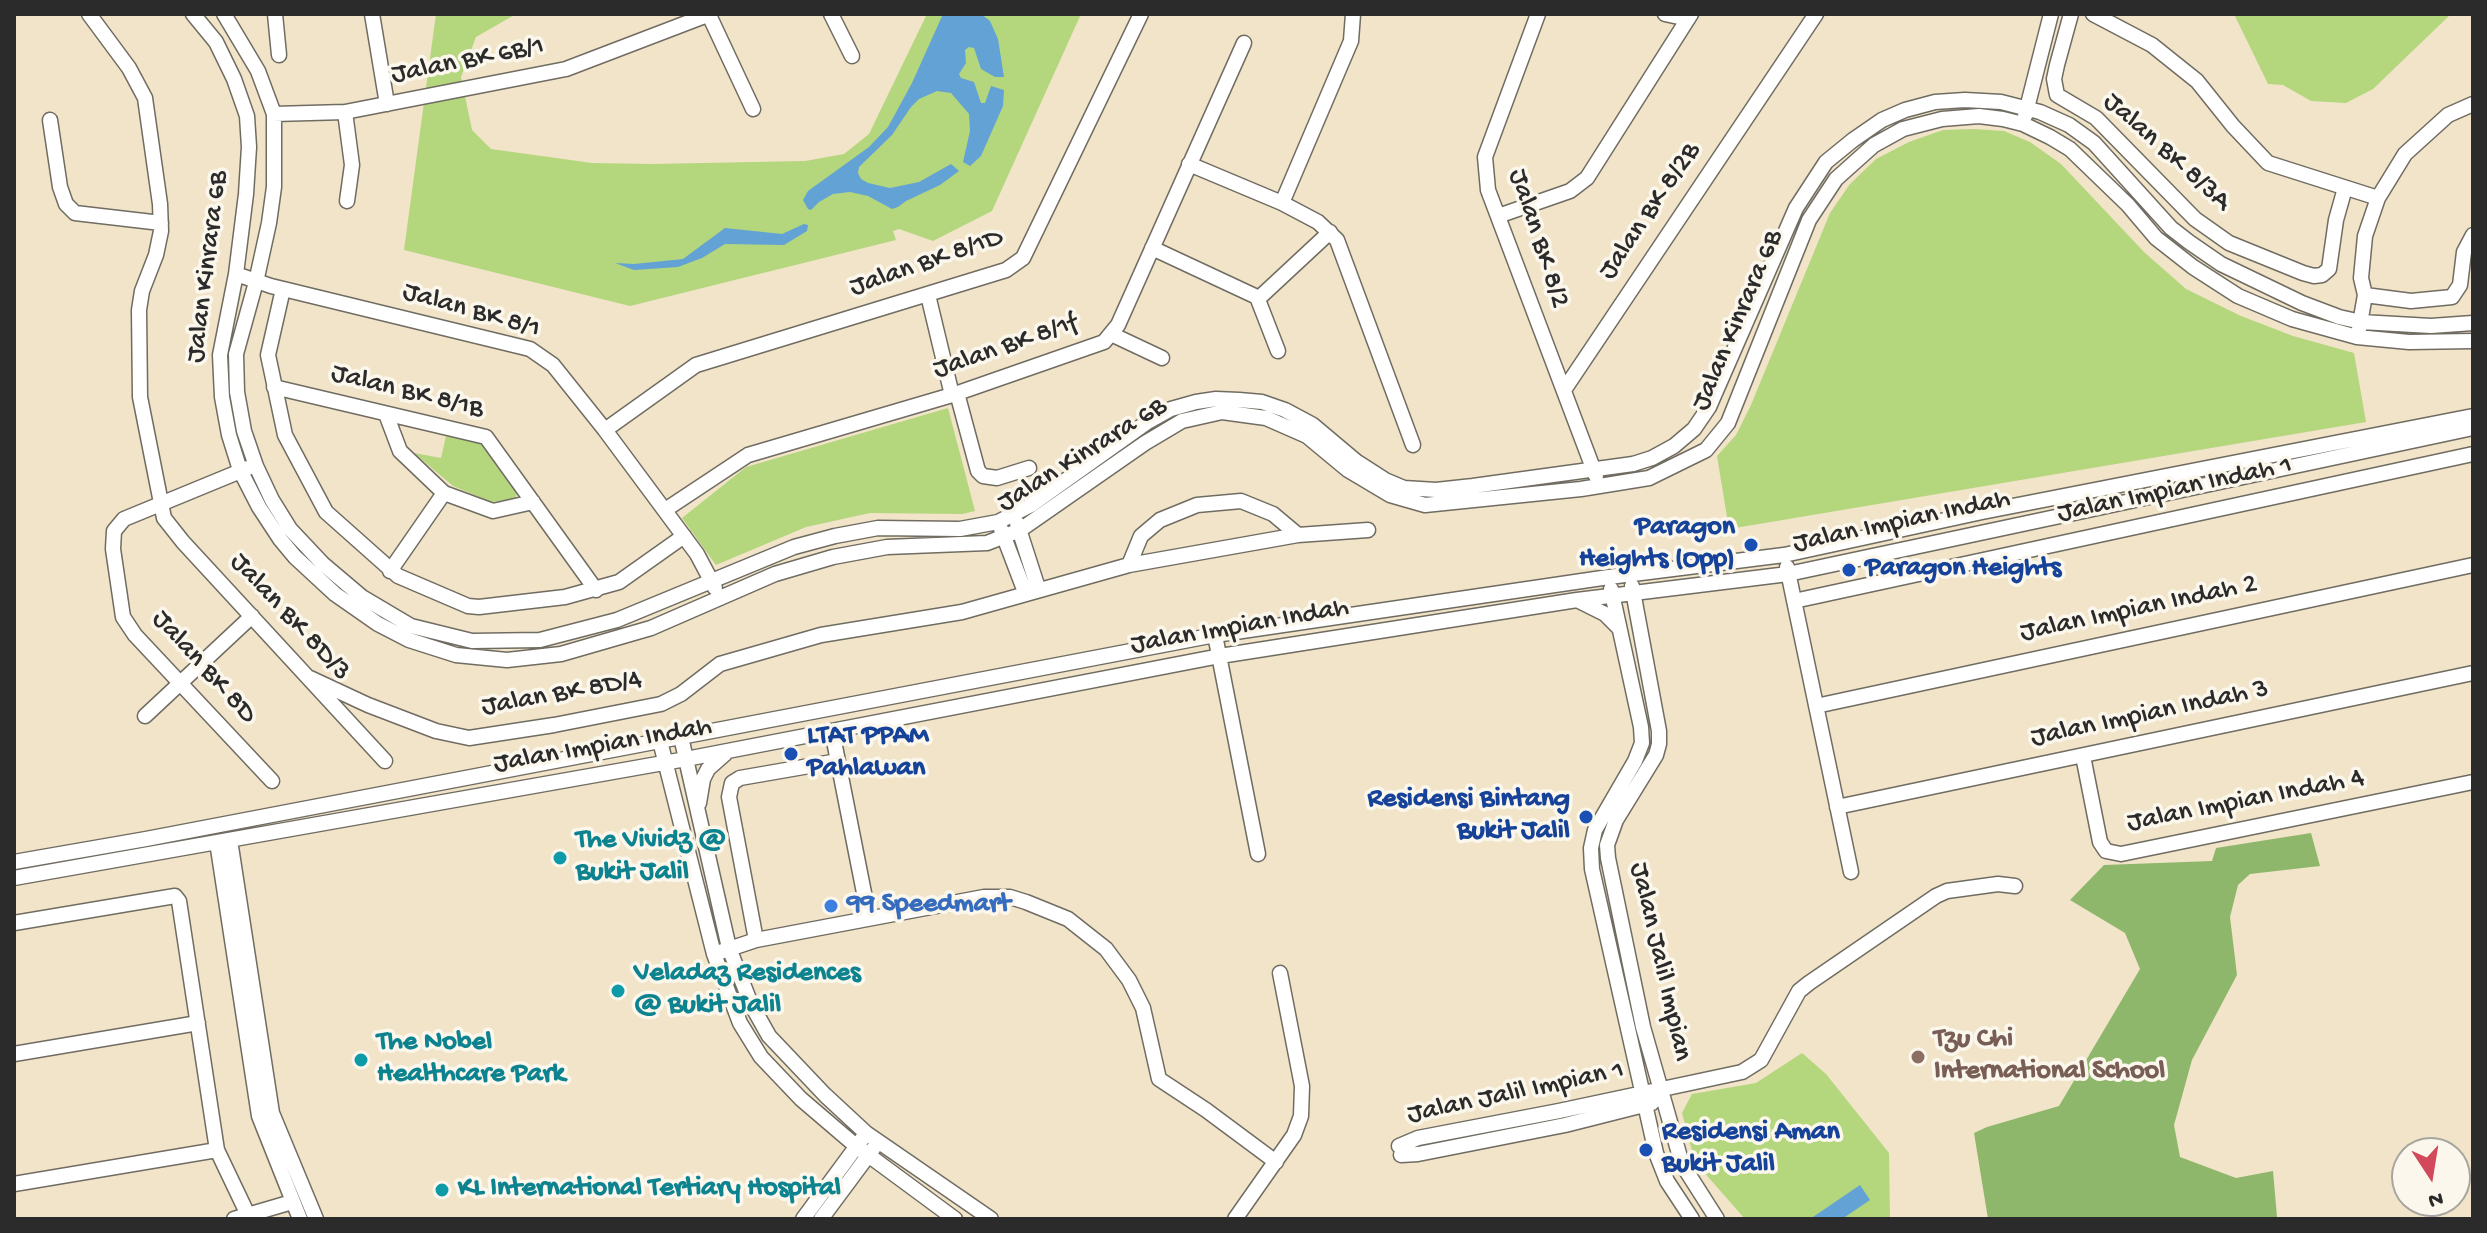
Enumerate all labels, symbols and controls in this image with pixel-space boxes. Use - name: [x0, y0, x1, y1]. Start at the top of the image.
- street label: Jalan BK 6B/1: [389, 31, 547, 93]
- street label: Jalan BK 8/3A: [2095, 86, 2237, 220]
- street label: Jalan BK 8/2B: [1593, 137, 1709, 287]
- street label: Jalan BK 8/2: [1499, 165, 1575, 313]
- street label: Jalan Kinrara 6B: [181, 169, 237, 365]
- street label: Jalan BK 8/1D: [846, 222, 1008, 306]
- street label: Jalan Kinrara 6B: [1686, 226, 1792, 416]
- street label: Jalan BK 8/1: [398, 276, 544, 348]
- street label: Jalan BK 8/1f: [929, 308, 1083, 388]
- street label: Jalan BK 8/1B: [327, 358, 487, 428]
- street label: Jalan Kinrara 6B: [992, 391, 1174, 521]
- street label: Jalan Impian Indah 1: [2055, 450, 2295, 532]
- street label: Jalan Impian Indah: [1790, 484, 2014, 562]
- place label: Paragon Heights (Opp): [1579, 512, 1735, 578]
- marker: Paragon Heights (Opp): [1742, 536, 1760, 554]
- street label: Jalan BK 8D/3: [221, 547, 357, 689]
- place label: Paragon Heights: [1865, 553, 2061, 587]
- marker: Paragon Heights: [1840, 561, 1858, 579]
- street label: Jalan Impian Indah 2: [2017, 568, 2261, 652]
- street label: Jalan Impian Indah: [1128, 592, 1352, 664]
- street label: Jalan BK 8D: [143, 604, 263, 732]
- street label: Jalan BK 8D/4: [479, 664, 645, 726]
- street label: Jalan Impian Indah 3: [2028, 673, 2272, 757]
- street label: Jalan Impian Indah: [491, 711, 715, 783]
- place label: LTAT PPAM Pahlawan: [807, 721, 929, 787]
- marker: LTAT PPAM Pahlawan: [782, 745, 800, 763]
- street label: Jalan Impian Indah 4: [2125, 763, 2367, 841]
- place label: Residensi Bintang Bukit Jalil: [1367, 784, 1570, 850]
- marker: Residensi Bintang Bukit Jalil: [1577, 808, 1595, 826]
- place label: The Vividz @ Bukit Jalil: [576, 825, 726, 891]
- marker: The Vividz @ Bukit Jalil: [551, 849, 569, 867]
- street label: Jalan Jalil Impian: [1620, 859, 1698, 1065]
- place label: 99 Speedmart: [847, 889, 1011, 923]
- marker: 99 Speedmart: [822, 897, 840, 915]
- place label: Veladaz Residences @ Bukit Jalil: [634, 958, 861, 1024]
- marker: Veladaz Residences @ Bukit Jalil: [609, 982, 627, 1000]
- place label: Tzu Chi International School: [1934, 1024, 2165, 1090]
- place label: The Nobel Healthcare Park: [377, 1027, 565, 1093]
- marker: Tzu Chi International School: [1909, 1048, 1927, 1066]
- marker: The Nobel Healthcare Park: [352, 1051, 370, 1069]
- street label: Jalan Jalil Impian 1: [1405, 1055, 1627, 1133]
- place label: Residensi Aman Bukit Jalil: [1662, 1117, 1840, 1183]
- north arrow: [2391, 1137, 2471, 1217]
- marker: Residensi Aman Bukit Jalil: [1637, 1141, 1655, 1159]
- place label: KL International Tertiary Hospital: [458, 1173, 841, 1207]
- marker: KL International Tertiary Hospital: [433, 1181, 451, 1199]
- text: N: [2426, 1184, 2445, 1213]

